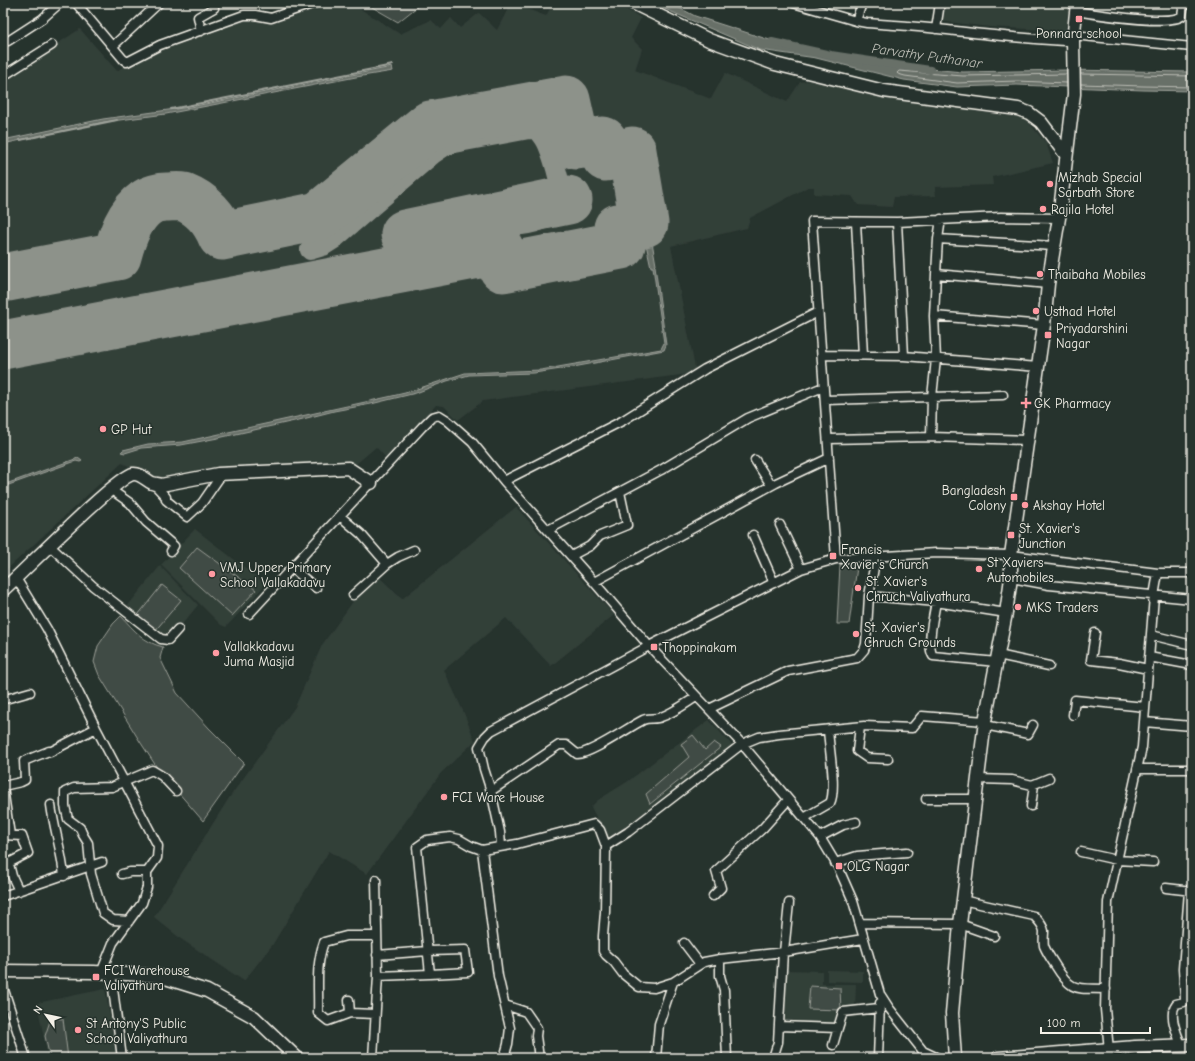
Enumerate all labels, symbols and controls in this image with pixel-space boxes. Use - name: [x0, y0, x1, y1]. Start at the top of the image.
- marker: Ponnara school: [1074, 14, 1084, 24]
- place label: Ponnara school: [1036, 26, 1122, 41]
- water label: Parvathy Puthanar: [871, 40, 985, 72]
- place label: Mizhab Special Sarbath Store: [1058, 170, 1142, 200]
- marker: Mizhab Special Sarbath Store: [1045, 179, 1055, 189]
- place label: Rajila Hotel: [1051, 202, 1114, 217]
- marker: Rajila Hotel: [1038, 204, 1048, 214]
- place label: Thaibaha Mobiles: [1048, 267, 1146, 282]
- marker: Thaibaha Mobiles: [1035, 269, 1045, 279]
- place label: Usthad Hotel: [1044, 304, 1116, 319]
- marker: Usthad Hotel: [1031, 306, 1041, 316]
- place label: Priyadarshini Nagar: [1056, 321, 1128, 351]
- marker: Priyadarshini Nagar: [1043, 330, 1053, 340]
- place label: GK Pharmacy: [1034, 396, 1111, 411]
- marker: GK Pharmacy: [1021, 398, 1031, 408]
- place label: GP Hut: [111, 422, 153, 437]
- marker: GP Hut: [98, 424, 108, 434]
- place label: Bangladesh Colony: [942, 483, 1006, 513]
- marker: Bangladesh Colony: [1009, 492, 1019, 502]
- place label: Akshay Hotel: [1033, 498, 1105, 513]
- marker: Akshay Hotel: [1020, 500, 1030, 510]
- place label: St. Xavier's Junction: [1019, 521, 1080, 551]
- marker: St. Xavier's Junction: [1006, 530, 1016, 540]
- place label: Francis Xavier's Church: [841, 542, 929, 572]
- marker: Francis Xavier's Church: [828, 551, 838, 561]
- place label: St Xaviers Automobiles: [987, 555, 1054, 585]
- place label: VMJ Upper Primary School Vallakadavu: [220, 560, 331, 590]
- marker: St Xaviers Automobiles: [974, 564, 984, 574]
- marker: VMJ Upper Primary School Vallakadavu: [207, 569, 217, 579]
- place label: St. Xavier's Chruch Valiyathura: [866, 574, 970, 604]
- marker: St. Xavier's Chruch Valiyathura: [853, 583, 863, 593]
- place label: MKS Traders: [1026, 600, 1098, 615]
- marker: MKS Traders: [1013, 602, 1023, 612]
- place label: St. Xavier's Chruch Grounds: [864, 620, 956, 650]
- marker: St. Xavier's Chruch Grounds: [851, 629, 861, 639]
- place label: Vallakkadavu Juma Masjid: [224, 639, 294, 669]
- place label: Thoppinakam: [662, 640, 737, 655]
- marker: Thoppinakam: [649, 642, 659, 652]
- marker: Vallakkadavu Juma Masjid: [211, 648, 221, 658]
- place label: FCI Ware House: [452, 790, 545, 805]
- marker: FCI Ware House: [439, 792, 449, 802]
- place label: OLG Nagar: [847, 859, 910, 874]
- marker: OLG Nagar: [834, 861, 844, 871]
- place label: FCI Warehouse Valiyathura: [104, 963, 190, 993]
- marker: FCI Warehouse Valiyathura: [91, 972, 101, 982]
- north arrow: [26, 995, 66, 1035]
- text: N: [31, 1003, 45, 1016]
- scale bar: [1041, 1009, 1150, 1035]
- place label: St Antony'S Public School Valiyathura: [86, 1016, 187, 1046]
- text: 100 m: [1047, 1016, 1080, 1030]
- marker: St Antony'S Public School Valiyathura: [73, 1025, 83, 1035]

